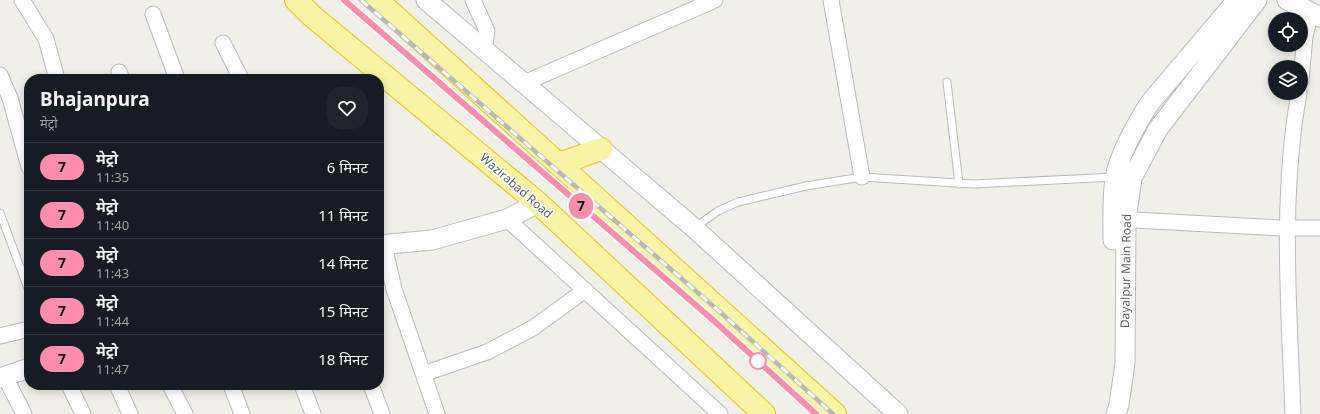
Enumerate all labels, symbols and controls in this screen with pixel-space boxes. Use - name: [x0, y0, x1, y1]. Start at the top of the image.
- map controls: [1268, 12, 1308, 100]
- button: locate: [1268, 12, 1308, 52]
- button: layers: [1268, 60, 1308, 100]
- text: Bhajanpura: [40, 86, 150, 112]
- button: heart: [326, 87, 368, 129]
- text: मेट्रो: [40, 114, 58, 132]
- text: मेट्रो: [96, 148, 118, 168]
- street label: Wazirabad Road: [476, 149, 556, 222]
- text: 7: [58, 157, 66, 176]
- text: 6 मिनट: [327, 157, 368, 177]
- text: 11:35: [96, 168, 129, 186]
- line badge: 7: [568, 193, 594, 219]
- text: मेट्रो: [96, 196, 118, 216]
- text: 7: [577, 196, 585, 215]
- text: 7: [58, 205, 66, 224]
- text: 11 मिनट: [318, 205, 368, 225]
- street label: Dayalpur Main Road: [1116, 214, 1135, 328]
- text: 11:40: [96, 216, 129, 234]
- text: मेट्रो: [96, 244, 118, 264]
- text: 7: [58, 253, 66, 272]
- text: 14 मिनट: [318, 253, 368, 273]
- text: 11:43: [96, 264, 129, 282]
- text: मेट्रो: [96, 292, 118, 312]
- text: 7: [58, 301, 66, 320]
- text: 15 मिनट: [318, 301, 368, 321]
- text: 11:44: [96, 312, 129, 330]
- text: मेट्रो: [96, 340, 118, 360]
- text: 7: [58, 349, 66, 368]
- text: 18 मिनट: [318, 349, 368, 369]
- unlabelled marker: [749, 352, 767, 370]
- text: 11:47: [96, 360, 129, 378]

